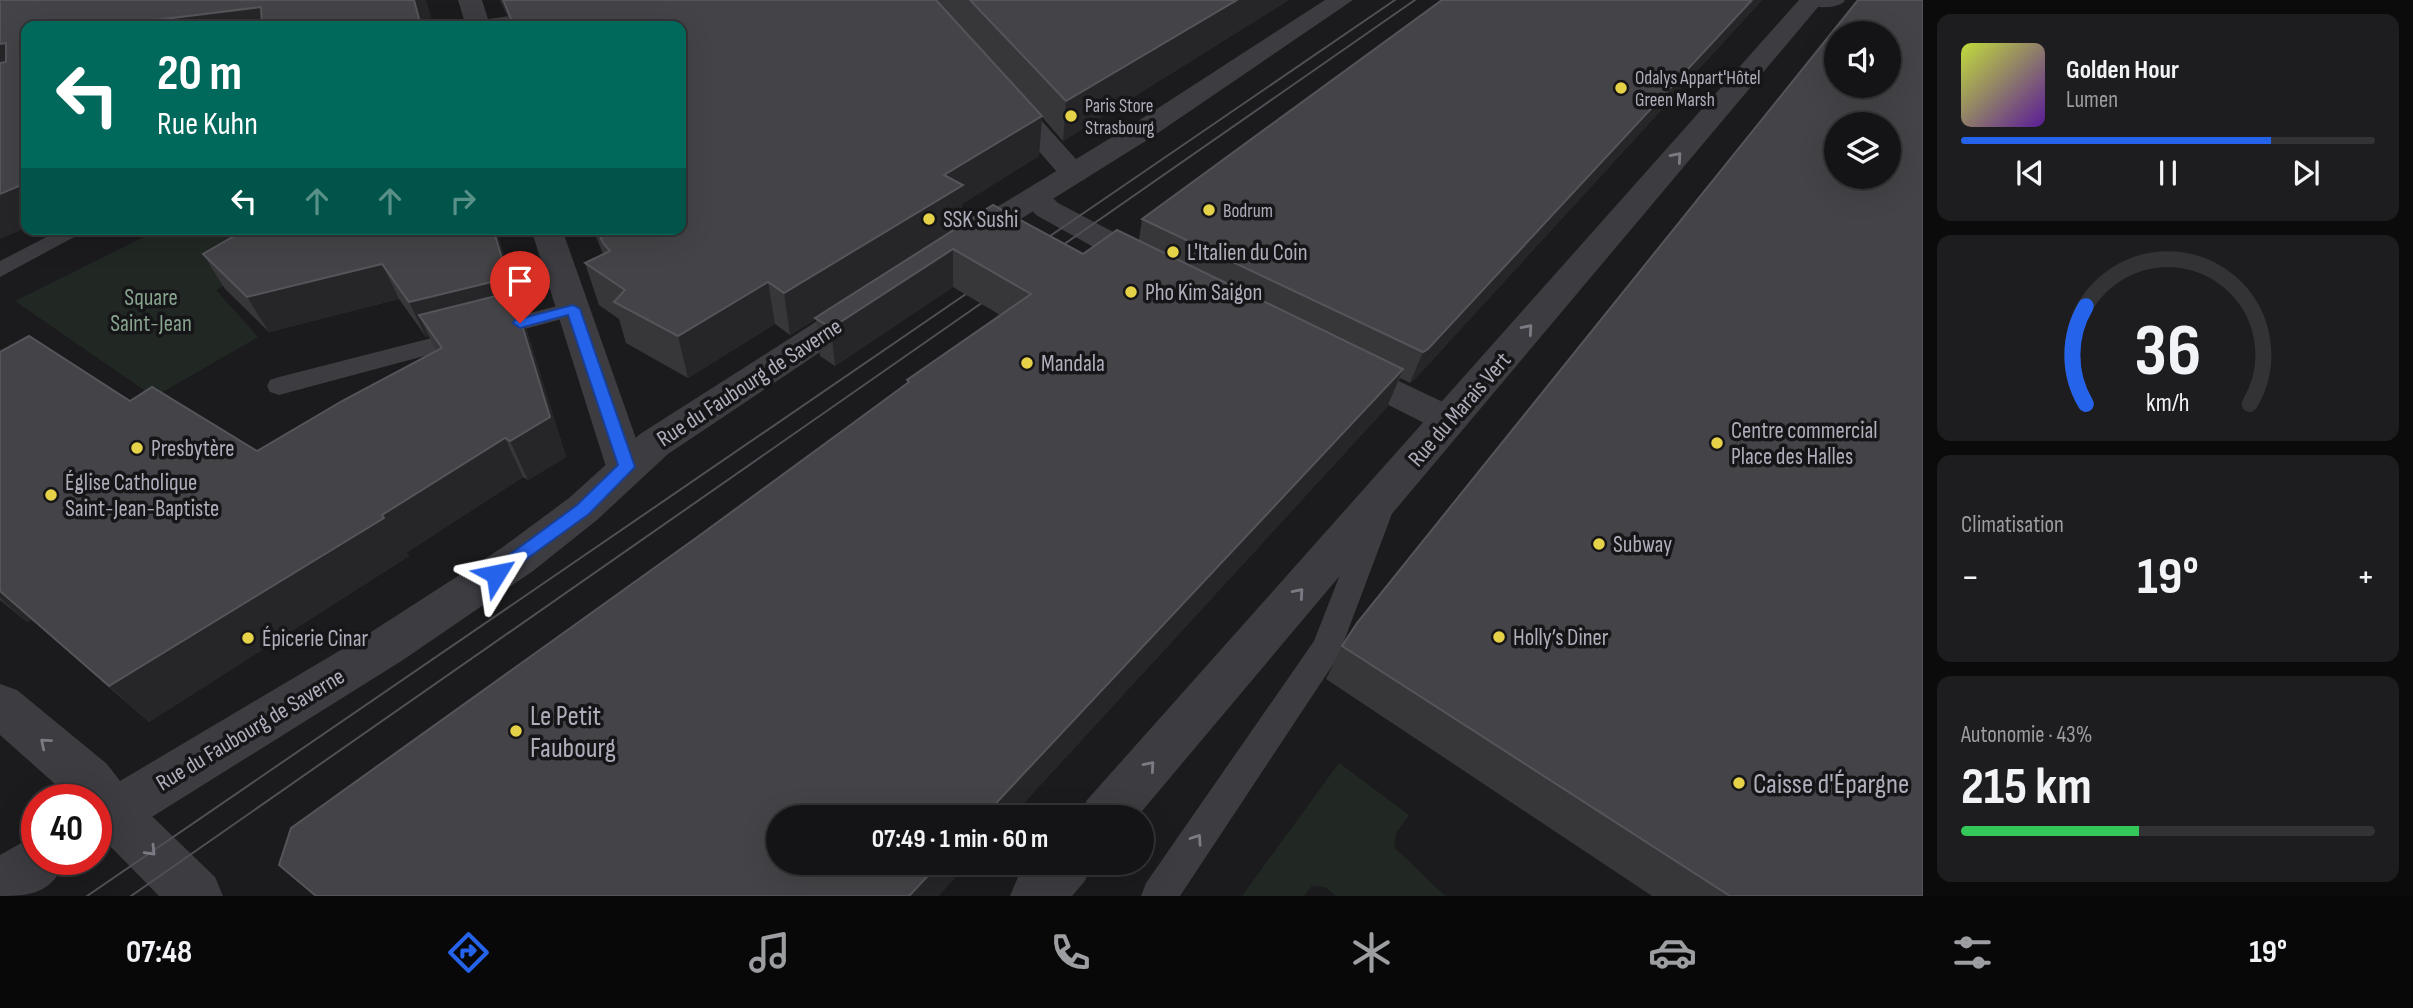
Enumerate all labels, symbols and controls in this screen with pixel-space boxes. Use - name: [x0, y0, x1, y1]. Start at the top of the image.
- map controls: [1824, 21, 1901, 189]
- button: sound: [1824, 21, 1901, 98]
- text: 20 m: [157, 45, 242, 104]
- icon: left: [42, 49, 133, 140]
- text: Golden Hour: [2066, 55, 2179, 86]
- place label: Odalys Appart'Hôtel Green Marsh: [1635, 67, 1761, 112]
- marker: Odalys Appart'Hôtel Green Marsh: [1613, 80, 1629, 96]
- text: Lumen: [2066, 86, 2118, 114]
- place label: Paris Store Strasbourg: [1085, 95, 1155, 140]
- text: Rue Kuhn: [157, 105, 258, 144]
- marker: Paris Store Strasbourg: [1063, 108, 1079, 124]
- button: layers: [1824, 112, 1901, 189]
- one-way arrow: [1669, 153, 1681, 166]
- icon: previous: [2011, 154, 2049, 192]
- icon: pause: [2149, 154, 2187, 192]
- icon: next: [2287, 154, 2325, 192]
- icon: left: [225, 182, 263, 220]
- icon: ahead: [298, 182, 336, 220]
- icon: ahead: [371, 182, 409, 220]
- icon: right: [444, 182, 482, 220]
- place label: Bodrum: [1223, 200, 1273, 223]
- marker: Bodrum: [1201, 202, 1217, 218]
- place label: SSK Sushi: [943, 206, 1018, 234]
- marker: SSK Sushi: [921, 211, 937, 227]
- place label: L'Italien du Coin: [1187, 239, 1307, 267]
- marker: L'Italien du Coin: [1165, 244, 1181, 260]
- pin: [490, 251, 550, 323]
- icon: arrive: [501, 262, 539, 300]
- place label: Pho Kim Saigon: [1145, 279, 1262, 307]
- park label: Square Saint-Jean: [110, 284, 192, 338]
- marker: Pho Kim Saigon: [1123, 284, 1139, 300]
- text: 36: [2135, 308, 2201, 396]
- street label: Rue du Faubourg de Saverne: [652, 313, 847, 453]
- one-way arrow: [1520, 324, 1532, 337]
- street label: Rue du Marais Vert: [1402, 347, 1517, 473]
- place label: Mandala: [1041, 350, 1105, 378]
- marker: Mandala: [1019, 355, 1035, 371]
- text: km/h: [2146, 388, 2190, 419]
- place label: Centre commercial Place des Halles: [1731, 417, 1878, 471]
- place label: Presbytère: [151, 435, 234, 463]
- marker: Centre commercial Place des Halles: [1709, 435, 1725, 451]
- marker: Presbytère: [129, 440, 145, 456]
- place label: Église Catholique Saint-Jean-Baptiste: [65, 469, 219, 523]
- marker: Église Catholique Saint-Jean-Baptiste: [43, 487, 59, 503]
- text: Climatisation: [1961, 511, 2064, 539]
- place label: Subway: [1613, 531, 1672, 559]
- marker: Subway: [1591, 536, 1607, 552]
- position arrow: [459, 537, 533, 611]
- text: 19°: [2137, 546, 2199, 609]
- text: −: [1961, 555, 1980, 600]
- text: +: [2356, 555, 2375, 600]
- one-way arrow: [1291, 589, 1303, 602]
- place label: Holly’s Diner: [1513, 624, 1609, 652]
- place label: Épicerie Cinar: [262, 625, 369, 653]
- marker: Holly’s Diner: [1491, 629, 1507, 645]
- marker: Épicerie Cinar: [240, 630, 256, 646]
- street label: Rue du Faubourg de Saverne: [151, 662, 350, 797]
- place label: Le Petit Faubourg: [530, 700, 616, 765]
- text: Autonomie · 43%: [1961, 721, 2092, 749]
- marker: Le Petit Faubourg: [508, 723, 524, 739]
- one-way arrow: [40, 739, 53, 751]
- text: 215 km: [1961, 756, 2092, 819]
- one-way arrow: [1142, 761, 1154, 774]
- place label: Caisse d'Épargne: [1753, 768, 1909, 801]
- marker: Caisse d'Épargne: [1731, 775, 1747, 791]
- speed limit sign: 40: [21, 784, 112, 875]
- text: 07:49 · 1 min · 60 m: [872, 824, 1048, 855]
- one-way arrow: [1189, 834, 1202, 847]
- one-way arrow: [143, 843, 156, 856]
- icon: directions: [444, 928, 493, 977]
- icon: music: [745, 928, 794, 977]
- icon: phone: [1046, 928, 1095, 977]
- icon: climate: [1347, 928, 1396, 977]
- icon: car: [1648, 928, 1697, 977]
- icon: filters: [1948, 928, 1997, 977]
- text: 07:48: [126, 933, 192, 972]
- text: 19°: [2249, 933, 2287, 972]

